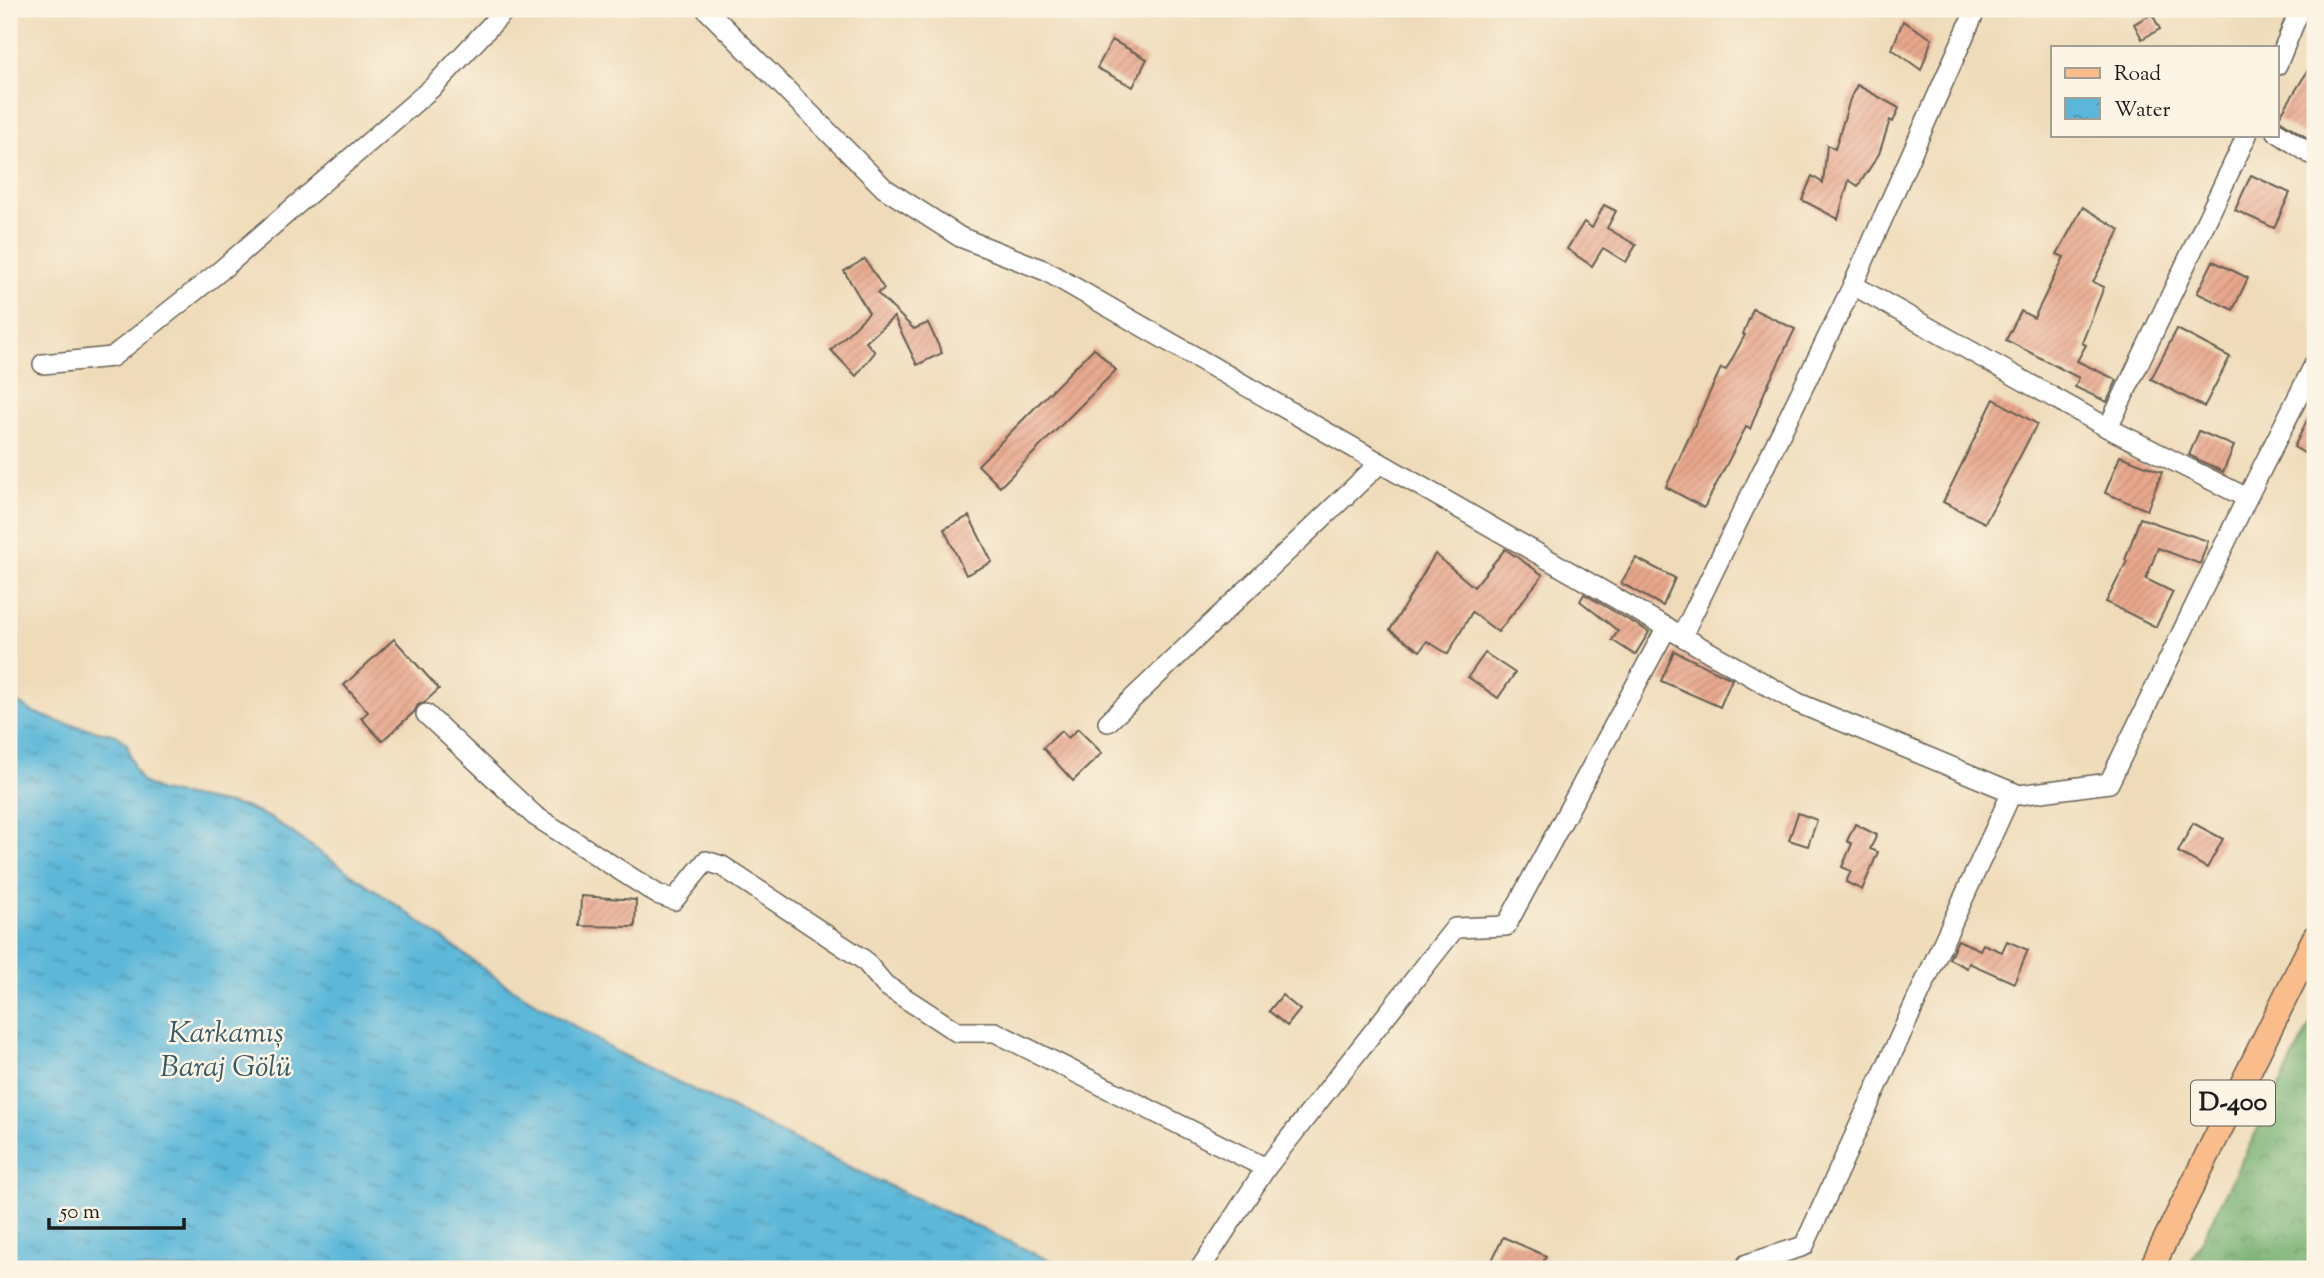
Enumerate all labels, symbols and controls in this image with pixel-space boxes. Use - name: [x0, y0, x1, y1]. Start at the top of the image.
- legend: [2051, 46, 2278, 136]
- text: Road: [2114, 60, 2161, 90]
- text: Water: [2114, 96, 2171, 126]
- water label: Karkamış Baraj Gölü: [160, 1013, 292, 1090]
- road number: D-400: [2191, 1080, 2275, 1126]
- scale bar: [49, 1187, 184, 1231]
- text: 50 m: [59, 1198, 100, 1228]

